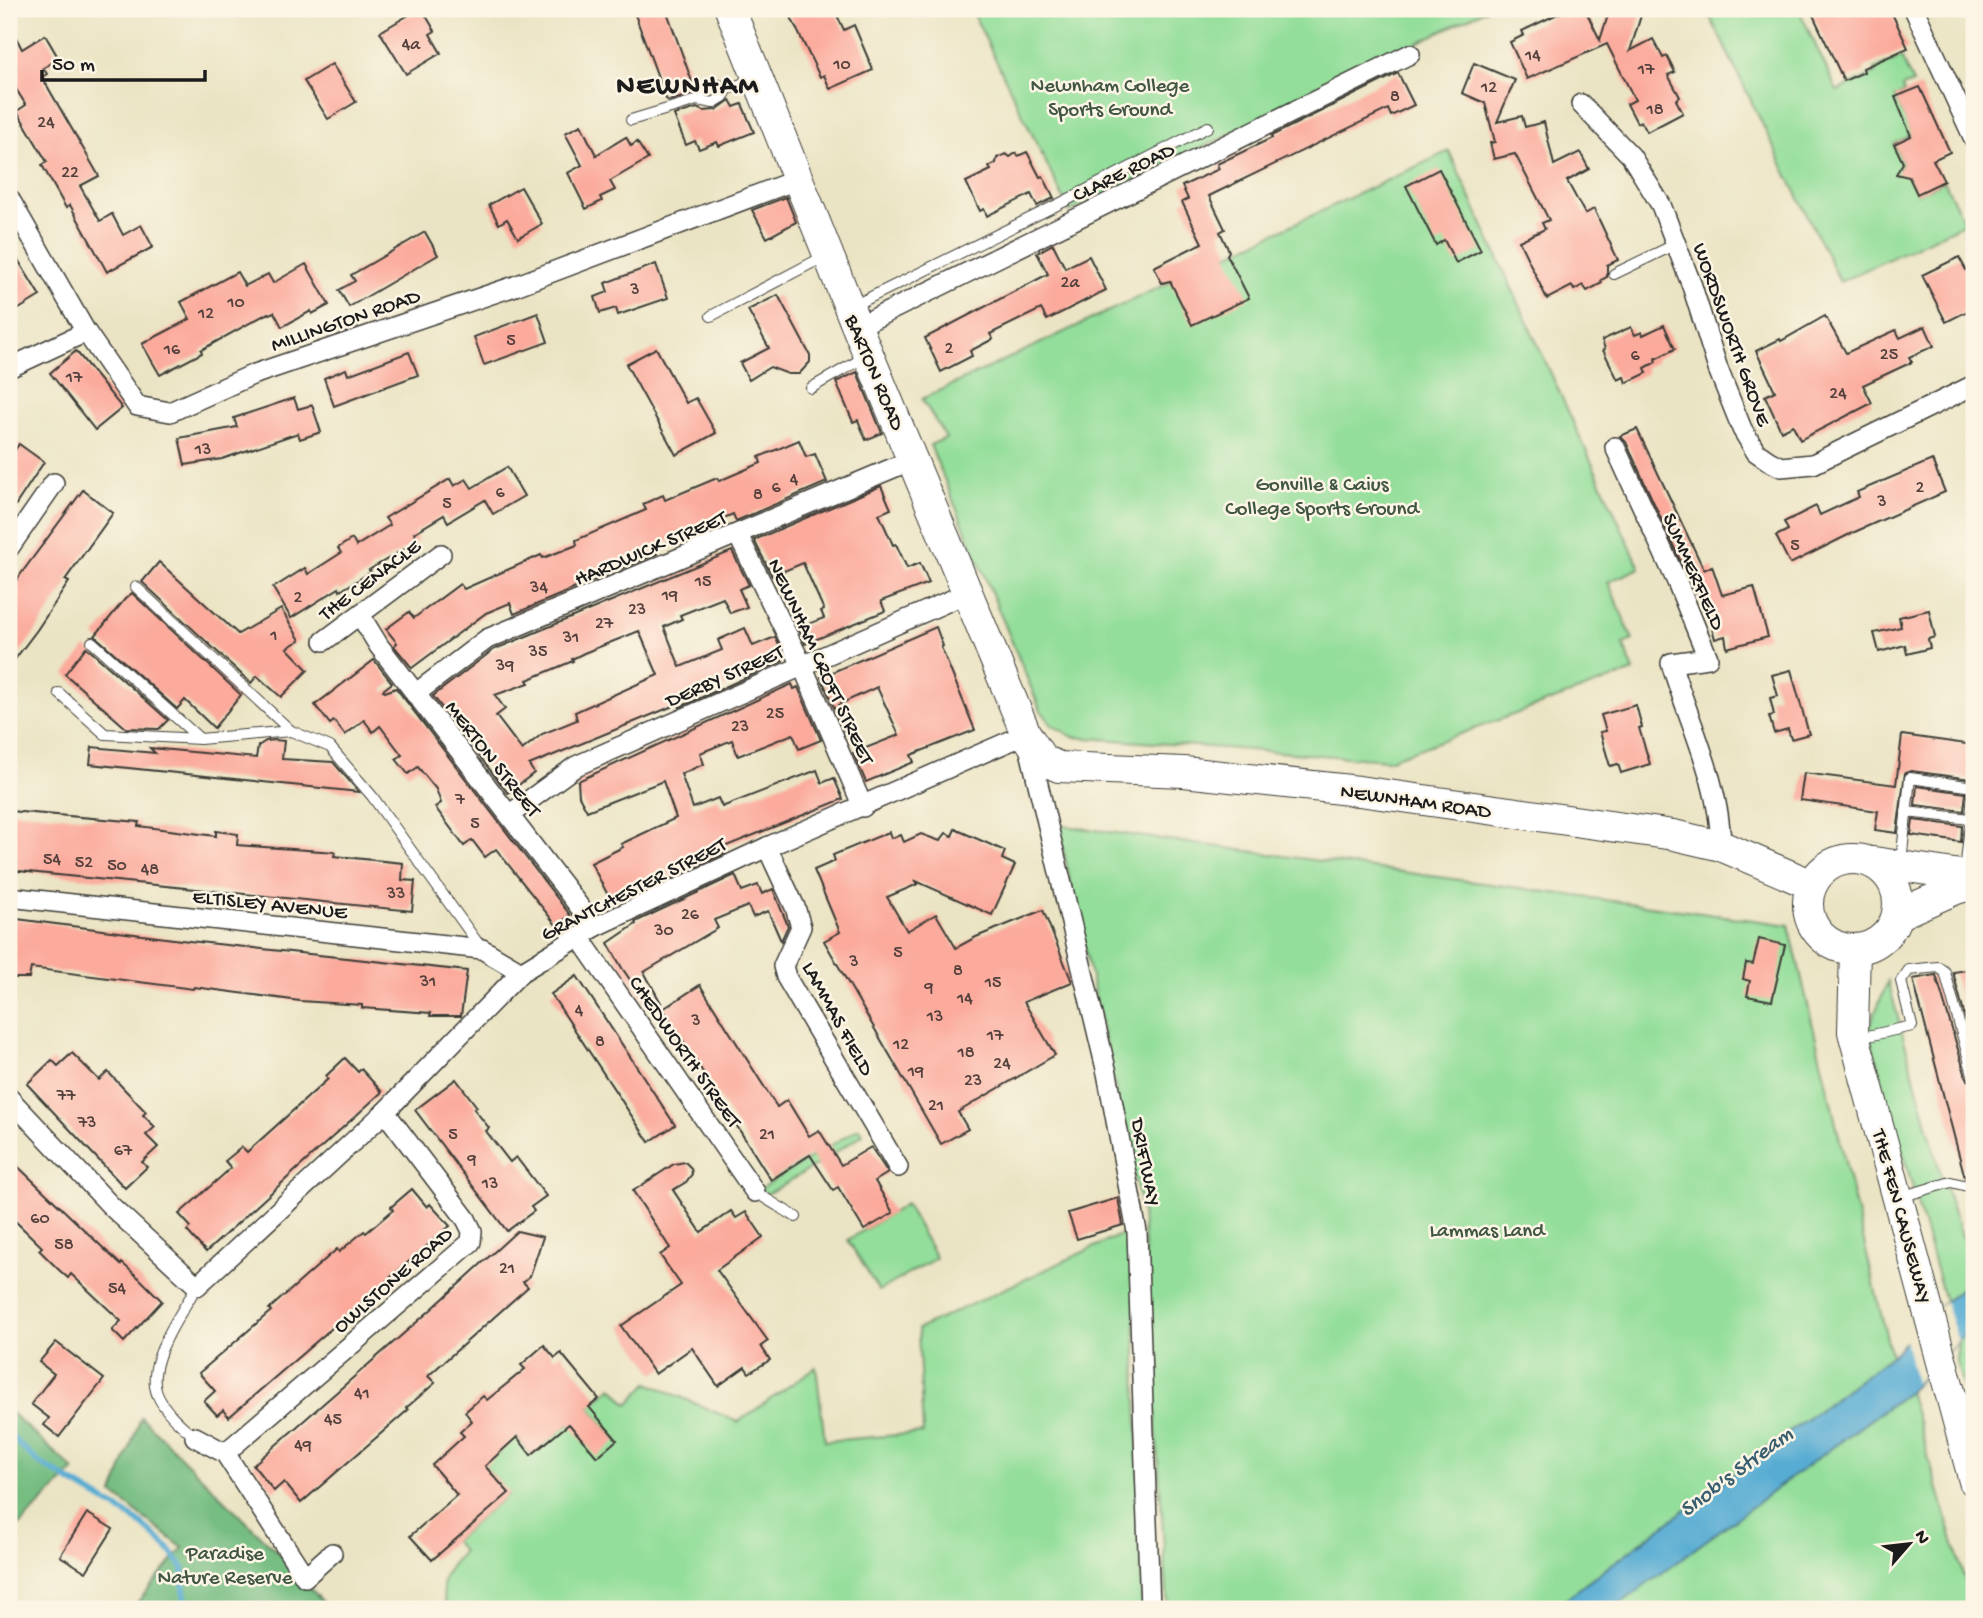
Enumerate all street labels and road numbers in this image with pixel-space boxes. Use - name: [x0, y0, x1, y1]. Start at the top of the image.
- street label: CLARE ROAD: [1070, 139, 1180, 210]
- street label: WORDSWORTH GROVE: [1685, 240, 1775, 431]
- street label: MILLINGTON ROAD: [268, 285, 424, 360]
- street label: BARTON ROAD: [837, 311, 908, 435]
- street label: HARDWICK STREET: [571, 507, 732, 594]
- street label: SUMMERFIELD: [1655, 510, 1729, 635]
- street label: THE CENACLE: [315, 535, 428, 629]
- street label: NEWNHAM CROFT STREET: [760, 556, 878, 770]
- street label: DERBY STREET: [661, 641, 789, 716]
- street label: MERTON STREET: [438, 697, 545, 824]
- street label: NEWNHAM ROAD: [1339, 781, 1493, 826]
- street label: GRANTCHESTER STREET: [538, 833, 732, 949]
- street label: ELTISLEY AVENUE: [191, 886, 349, 927]
- street label: LAMMAS FIELD: [794, 958, 878, 1081]
- street label: CHEDWORTH STREET: [621, 972, 745, 1135]
- street label: DRIFTWAY: [1122, 1115, 1164, 1209]
- street label: THE FEN CAUSEWAY: [1864, 1126, 1935, 1307]
- street label: OWLSTONE ROAD: [329, 1223, 459, 1340]

